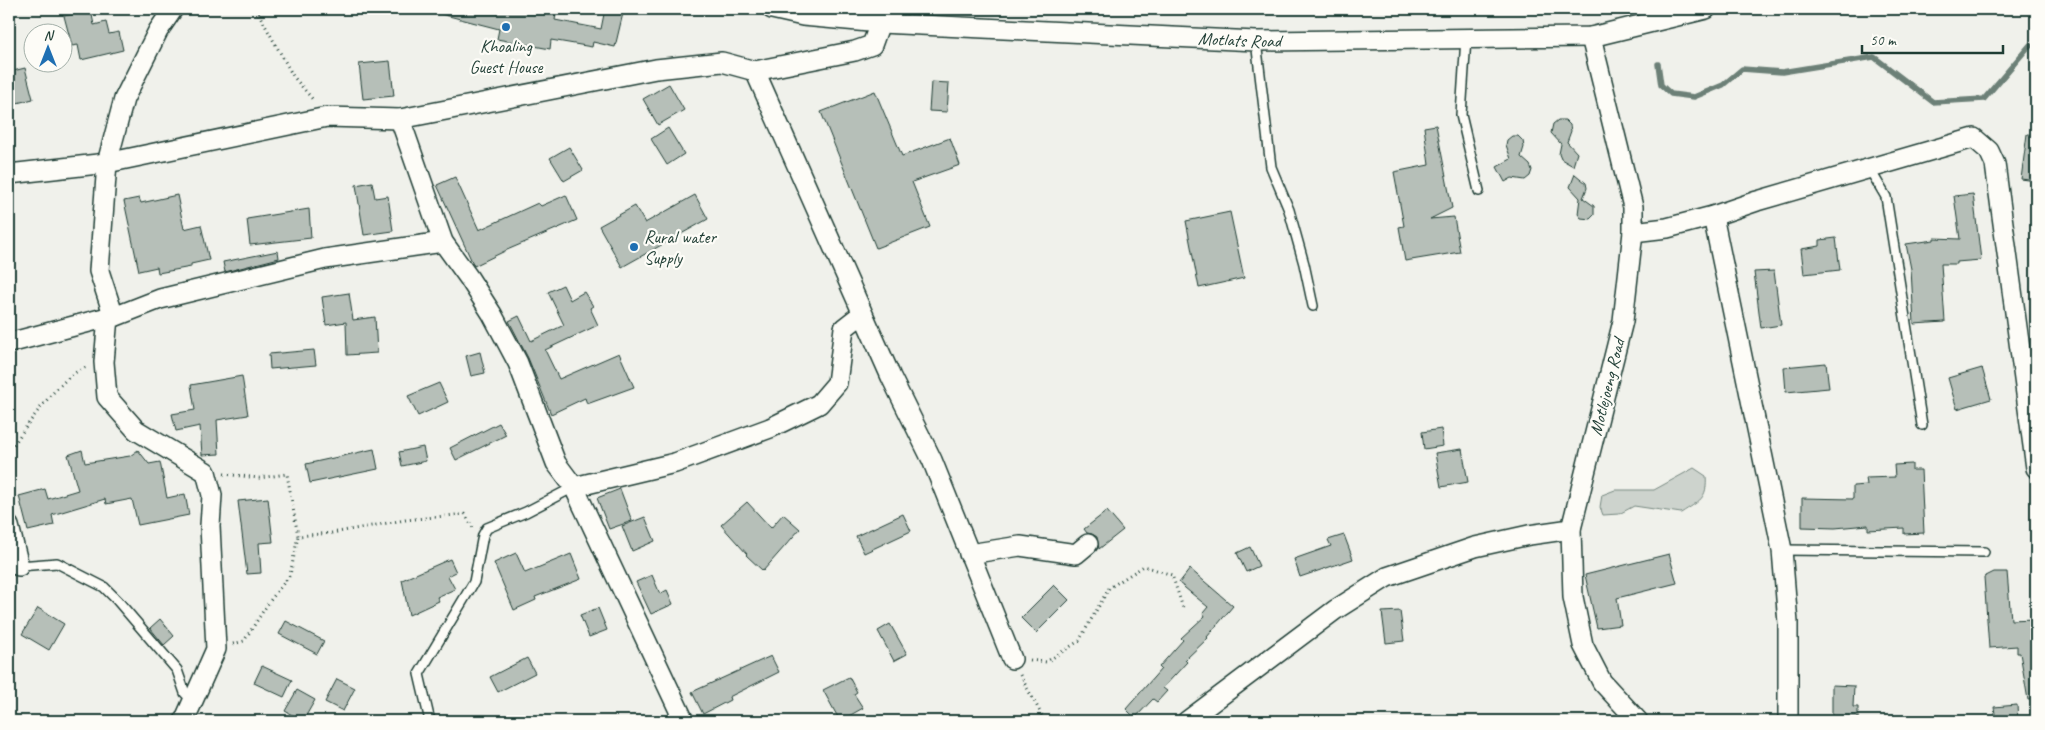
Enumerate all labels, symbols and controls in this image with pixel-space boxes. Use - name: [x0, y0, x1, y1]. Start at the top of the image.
- marker: Khoaling Guest House: [500, 21, 512, 33]
- north arrow: [22, 22, 72, 72]
- scale bar: [1862, 22, 2004, 54]
- text: N: [44, 27, 55, 44]
- street label: Motlats Road: [1198, 27, 1284, 52]
- text: 50 m: [1870, 31, 1897, 50]
- place label: Khoaling Guest House: [470, 35, 544, 78]
- place label: Rural water Supply: [644, 226, 717, 269]
- marker: Rural water Supply: [628, 241, 640, 253]
- street label: Motlejoeng Road: [1584, 333, 1630, 438]

